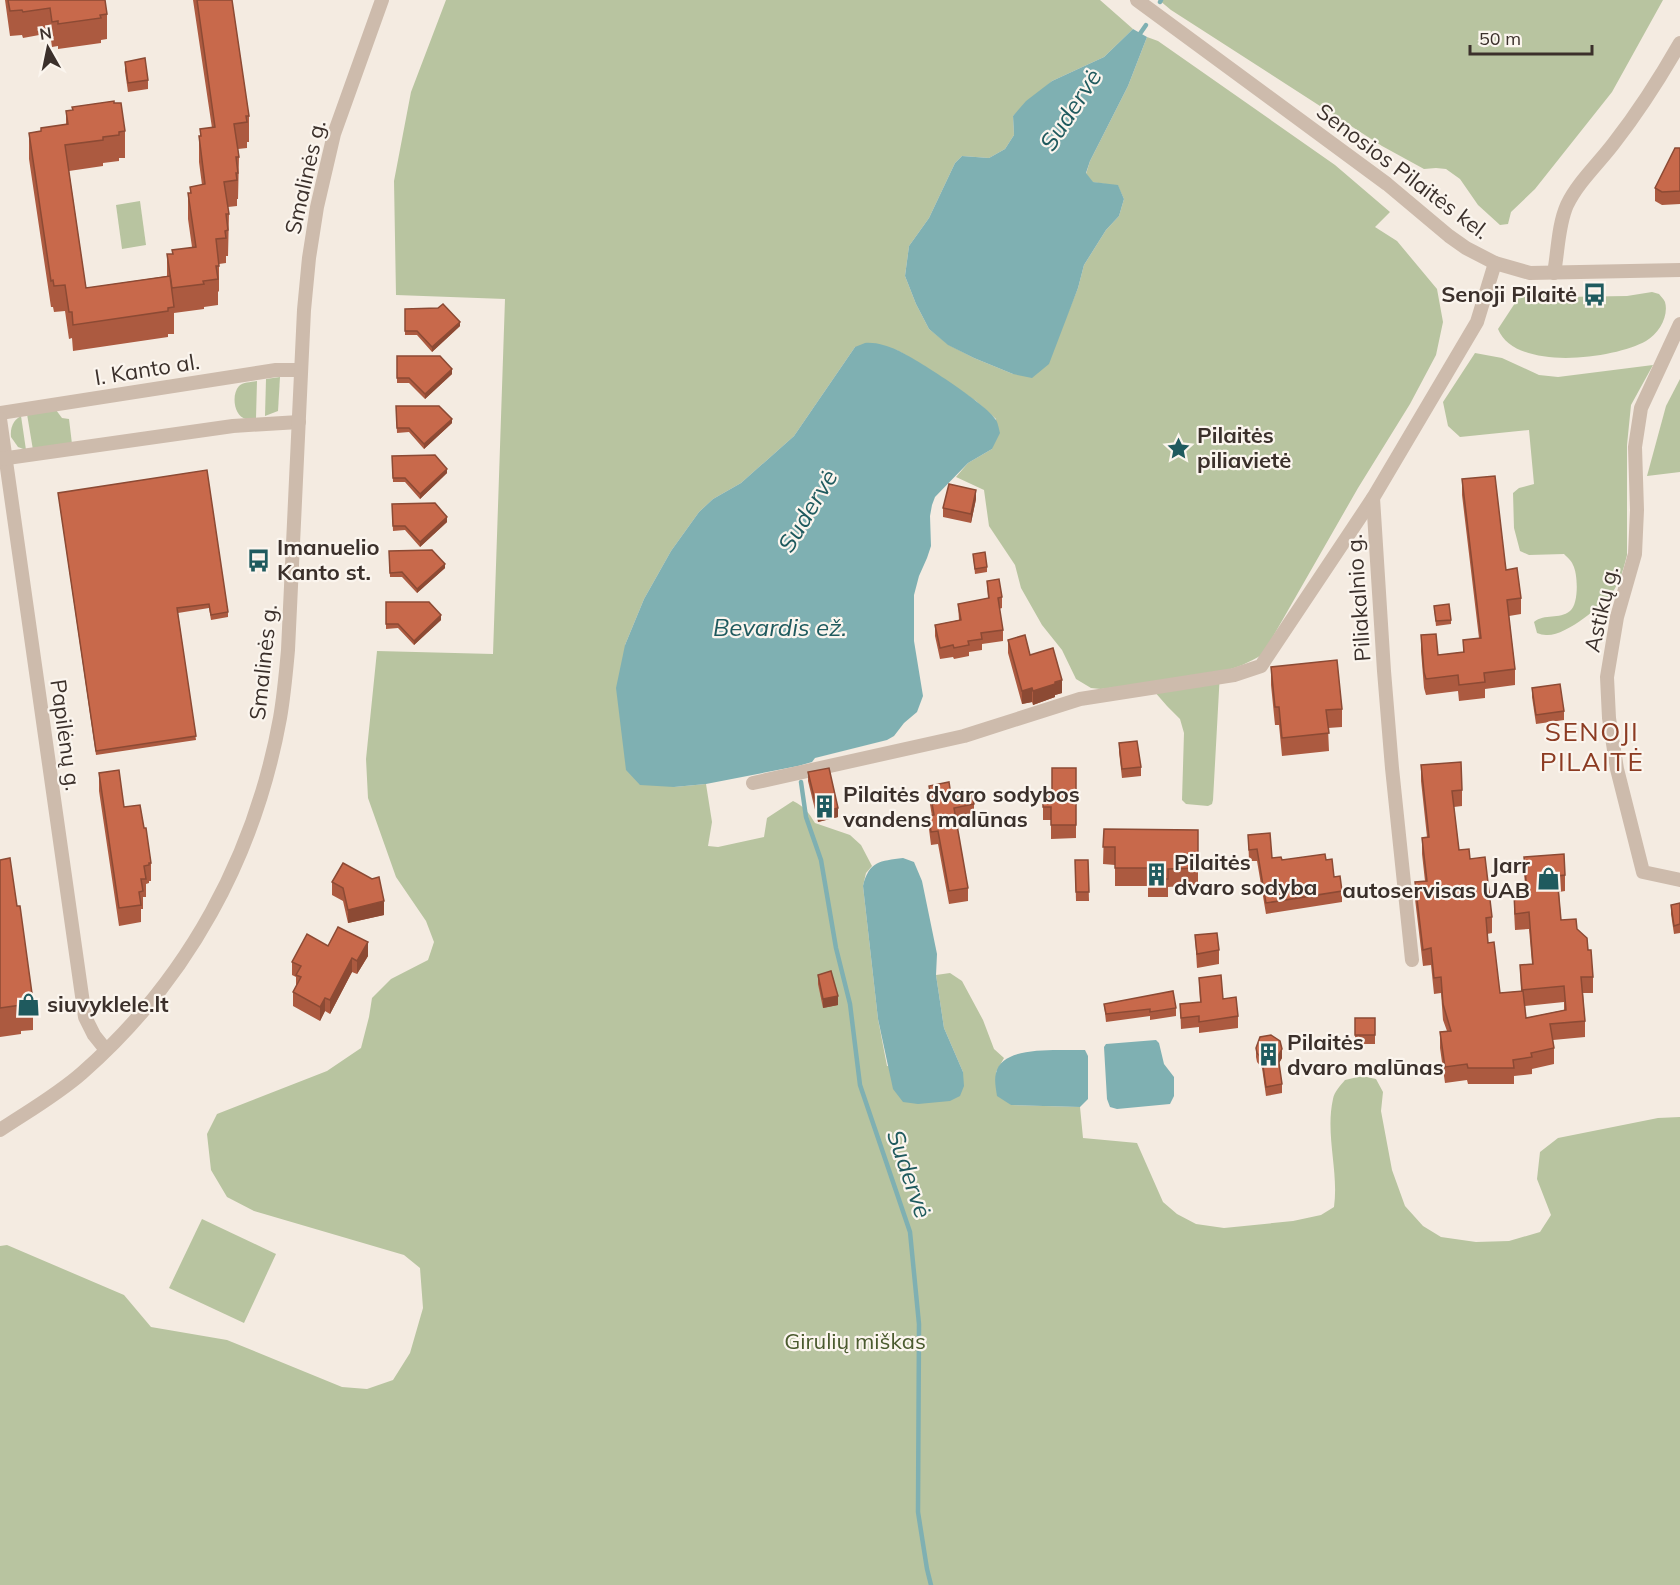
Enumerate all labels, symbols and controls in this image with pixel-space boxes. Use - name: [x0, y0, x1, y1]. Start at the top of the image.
- north arrow: [18, 18, 78, 78]
- scale bar: [1470, 18, 1592, 56]
- text: N: [38, 22, 53, 44]
- text: 50 m: [1479, 27, 1521, 50]
- water label: Sudervė: [1033, 63, 1108, 156]
- street label: Senosios Pilaitės kel.: [1311, 97, 1495, 245]
- street label: Smalinės g.: [278, 117, 332, 237]
- place label: Senoji Pilaitė: [1441, 280, 1577, 308]
- bus stop icon: Senoji Pilaitė: [1582, 281, 1608, 307]
- street label: I. Kanto al.: [93, 347, 201, 391]
- place label: Pilaitės piliavietė: [1197, 421, 1291, 474]
- place icon: Pilaitės piliavietė: [1166, 435, 1192, 461]
- water label: Sudervė: [771, 464, 844, 557]
- place label: Imanuelio Kanto st.: [277, 533, 380, 586]
- street label: Piliakalnio g.: [1340, 533, 1376, 663]
- bus stop icon: Imanuelio Kanto st.: [246, 547, 272, 573]
- street label: Astikų g.: [1577, 563, 1625, 655]
- street label: Smalinės g.: [243, 603, 283, 721]
- water label: Bevardis ež.: [713, 612, 847, 642]
- street label: Papilėnų g.: [44, 677, 88, 793]
- district label: SENOJI PILAITĖ: [1540, 715, 1644, 778]
- place label: Pilaitės dvaro sodybos vandens malūnas: [842, 780, 1080, 833]
- building icon: Pilaitės dvaro sodybos vandens malūnas: [812, 794, 838, 820]
- place label: Pilaitės dvaro sodyba: [1174, 848, 1317, 901]
- place label: Jarr autoservisas UAB: [1342, 851, 1530, 904]
- building icon: Pilaitės dvaro sodyba: [1143, 862, 1169, 888]
- shop icon: Jarr autoservisas UAB: [1535, 865, 1561, 891]
- place label: siuvyklele.lt: [47, 990, 169, 1018]
- shop icon: siuvyklele.lt: [16, 991, 42, 1017]
- place label: Pilaitės dvaro malūnas: [1287, 1028, 1444, 1081]
- building icon: Pilaitės dvaro malūnas: [1256, 1042, 1282, 1068]
- water label: Sudervė: [881, 1126, 939, 1222]
- park label: Girulių miškas: [784, 1327, 926, 1355]

